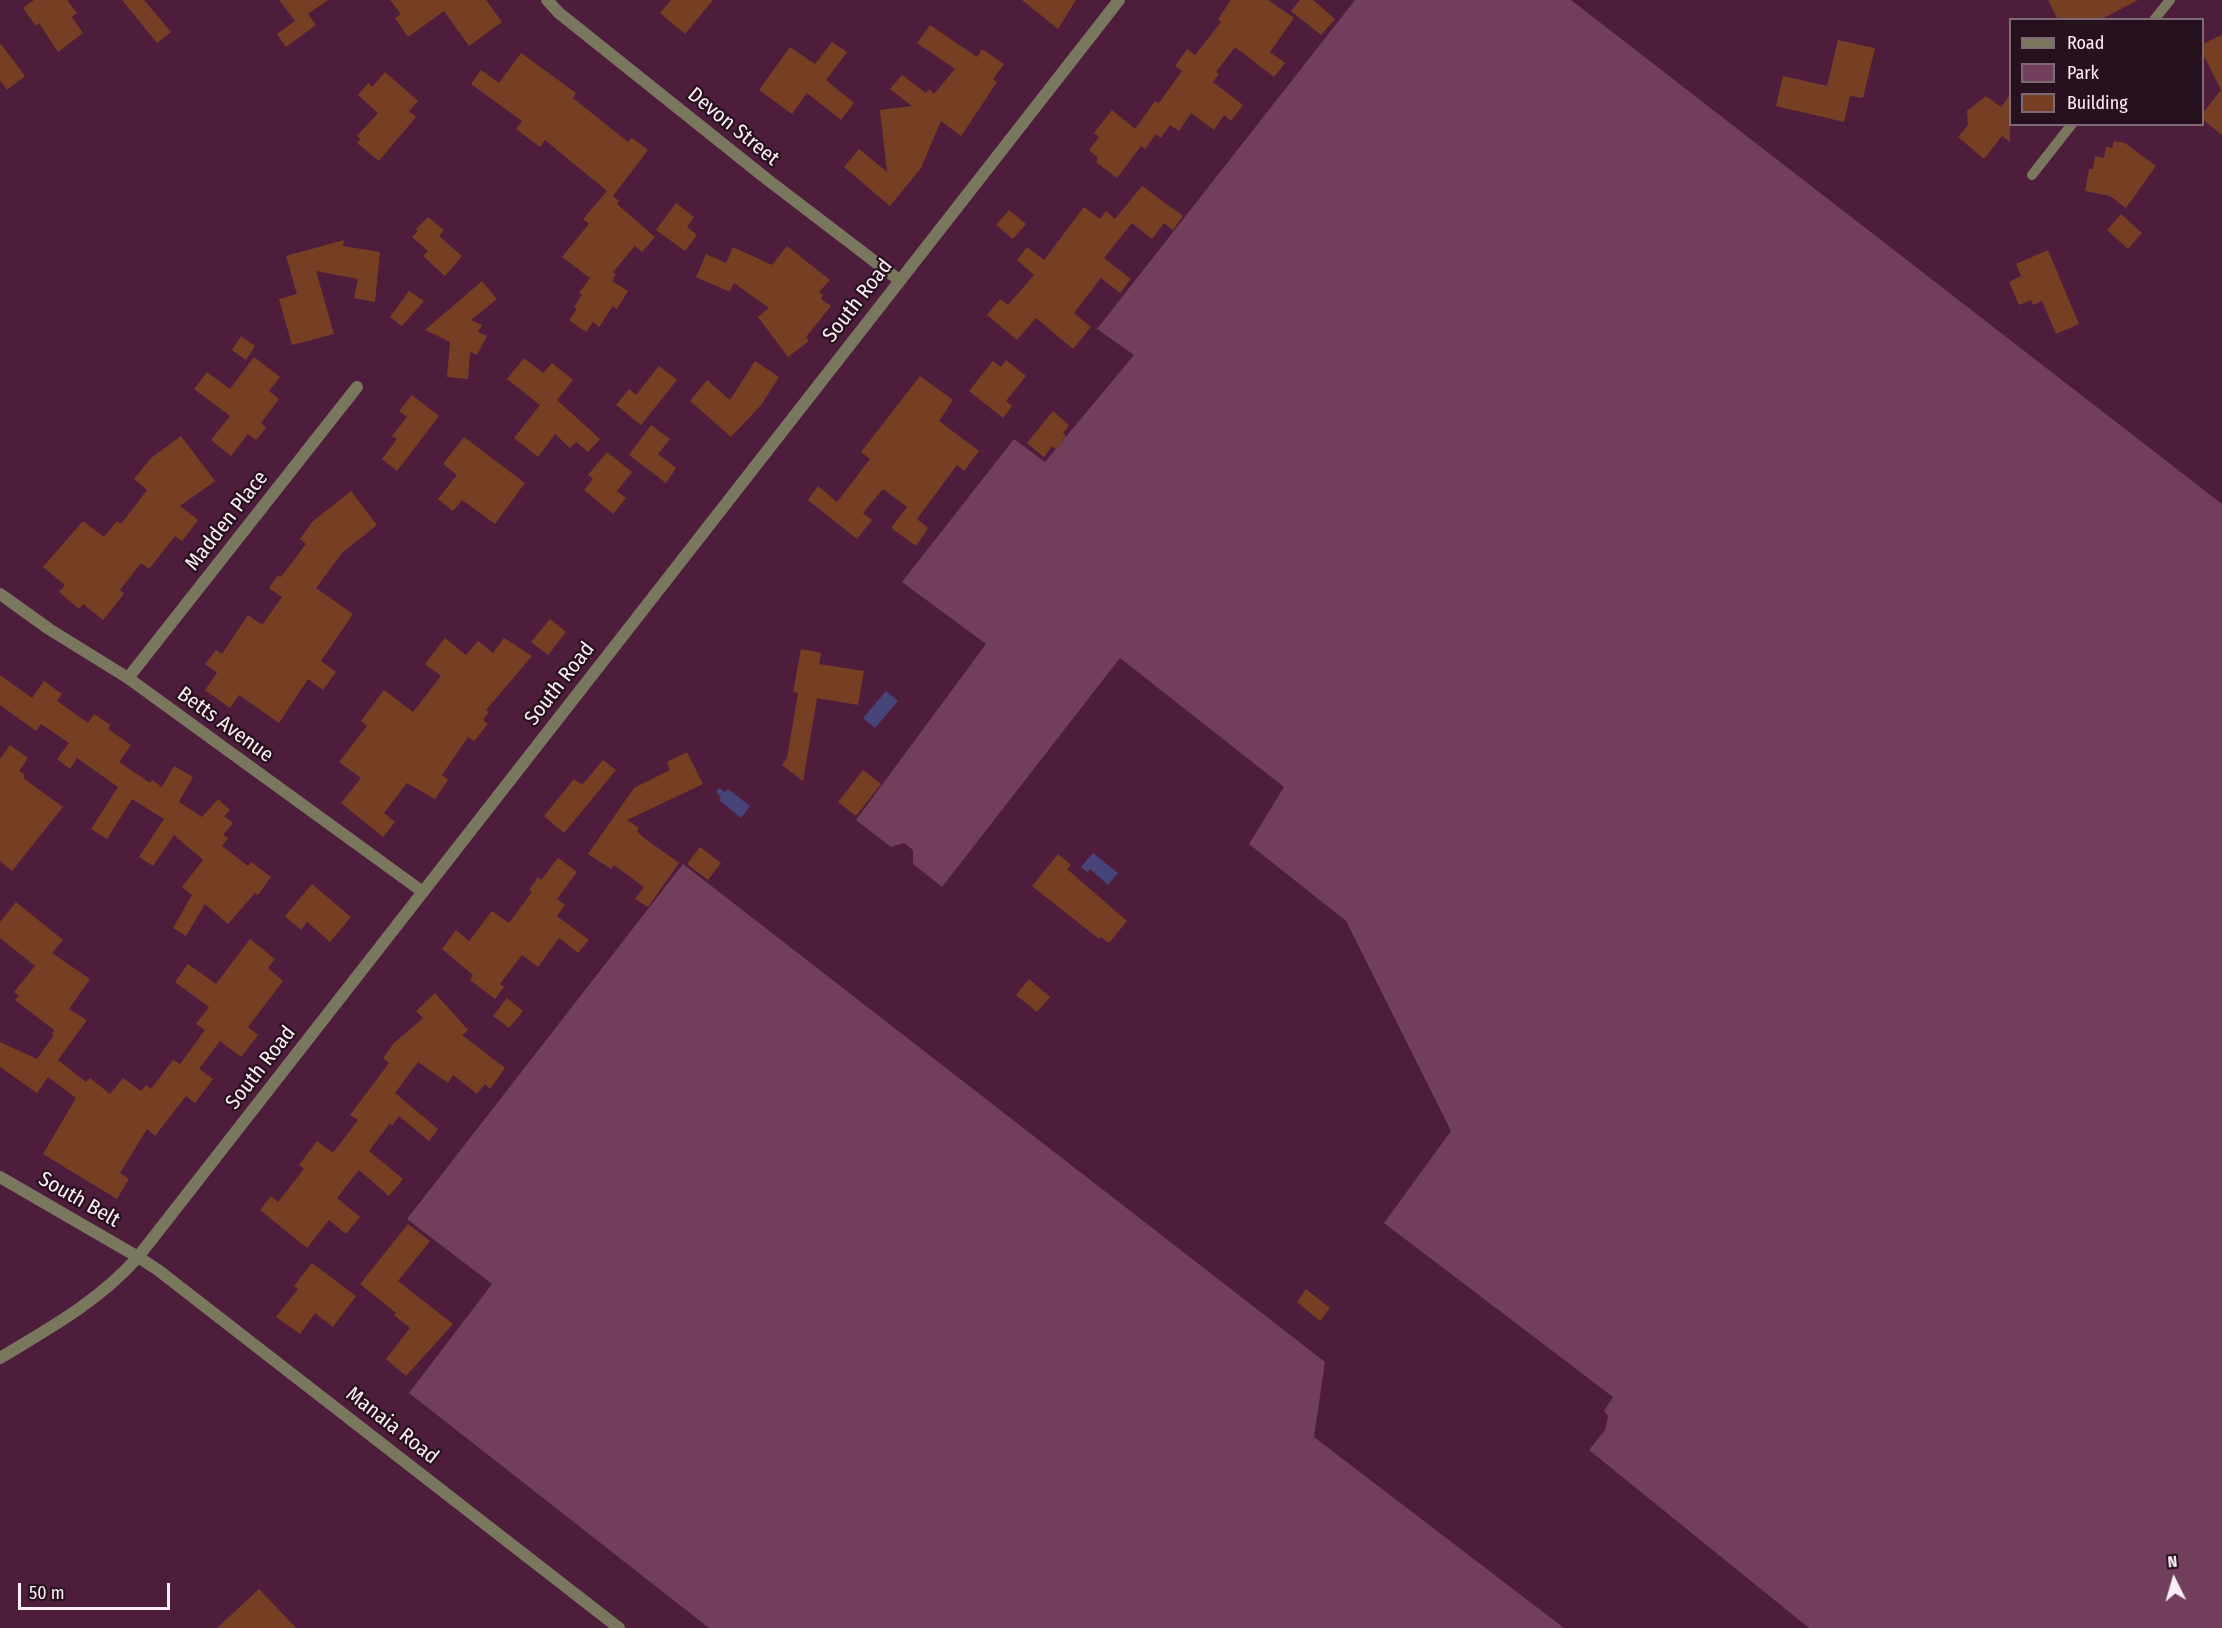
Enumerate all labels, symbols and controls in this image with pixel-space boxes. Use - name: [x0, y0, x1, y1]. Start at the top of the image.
- legend: [2009, 18, 2204, 126]
- text: Road: [2067, 32, 2104, 54]
- text: Park: [2067, 62, 2099, 84]
- street label: Devon Street: [682, 82, 784, 172]
- text: Building: [2067, 92, 2128, 114]
- street label: South Road: [818, 254, 898, 348]
- street label: Madden Place: [180, 466, 274, 576]
- street label: South Road: [520, 637, 600, 731]
- street label: Betts Avenue: [172, 682, 278, 768]
- street label: South Road: [221, 1021, 301, 1115]
- street label: South Belt: [34, 1167, 124, 1233]
- street label: Manaia Road: [341, 1382, 443, 1470]
- north arrow: [2144, 1550, 2204, 1610]
- text: N: [2167, 1552, 2178, 1571]
- scale bar: [21, 1571, 172, 1609]
- text: 50 m: [29, 1582, 65, 1604]

